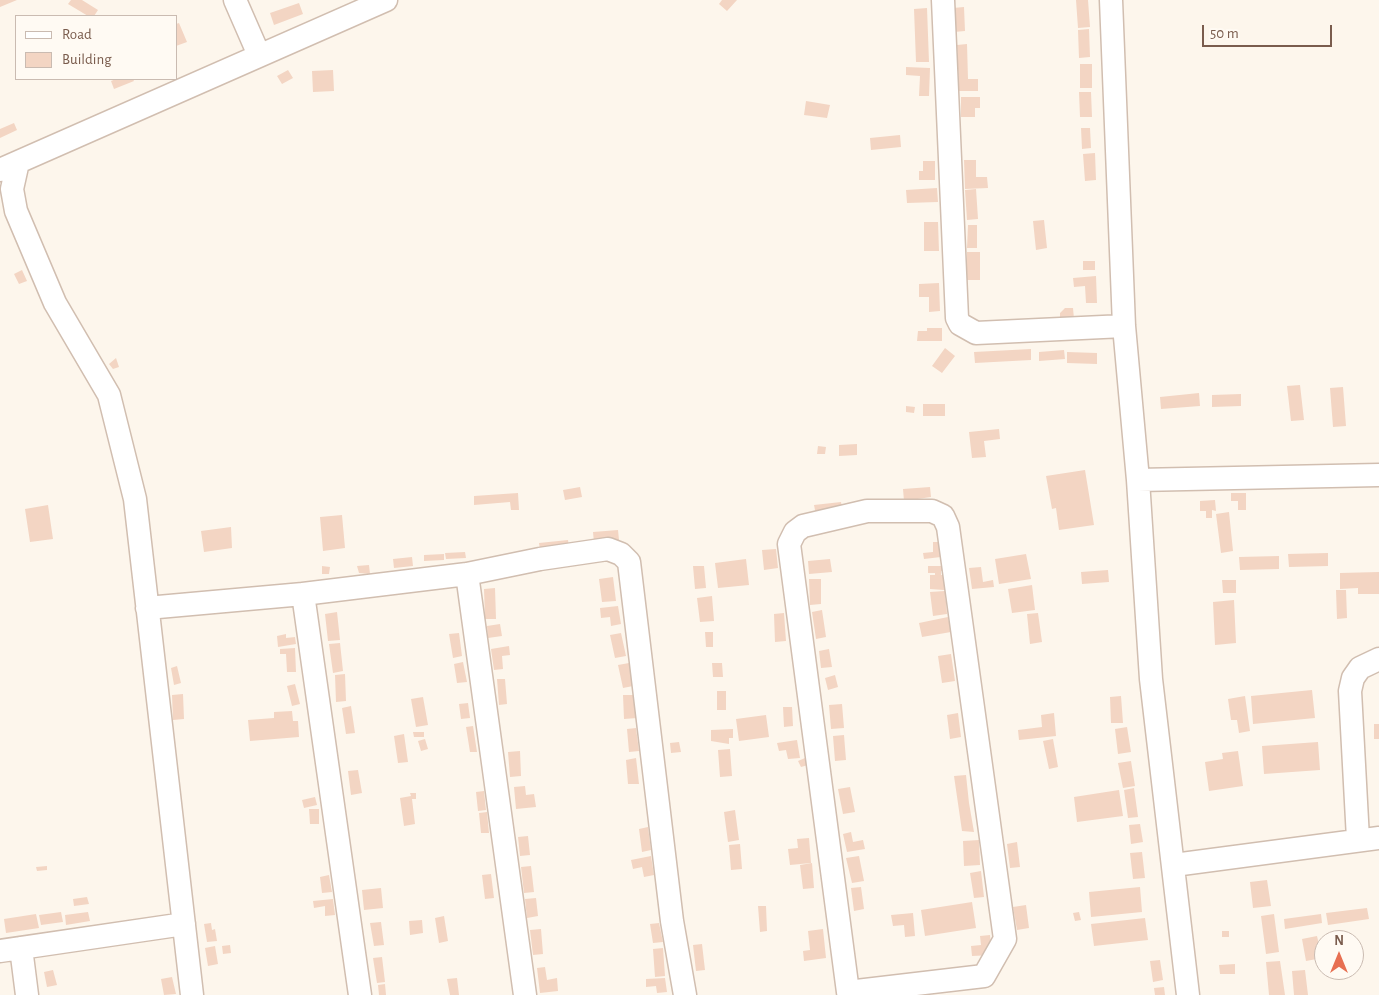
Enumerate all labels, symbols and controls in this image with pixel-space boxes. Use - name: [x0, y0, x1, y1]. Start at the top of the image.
- legend: [15, 15, 178, 80]
- scale bar: [1204, 15, 1334, 47]
- text: 50 m: [1210, 26, 1239, 41]
- text: Road: [62, 27, 92, 42]
- text: Building: [62, 52, 112, 67]
- north arrow: [1314, 930, 1364, 980]
- text: N: [1334, 934, 1344, 948]

